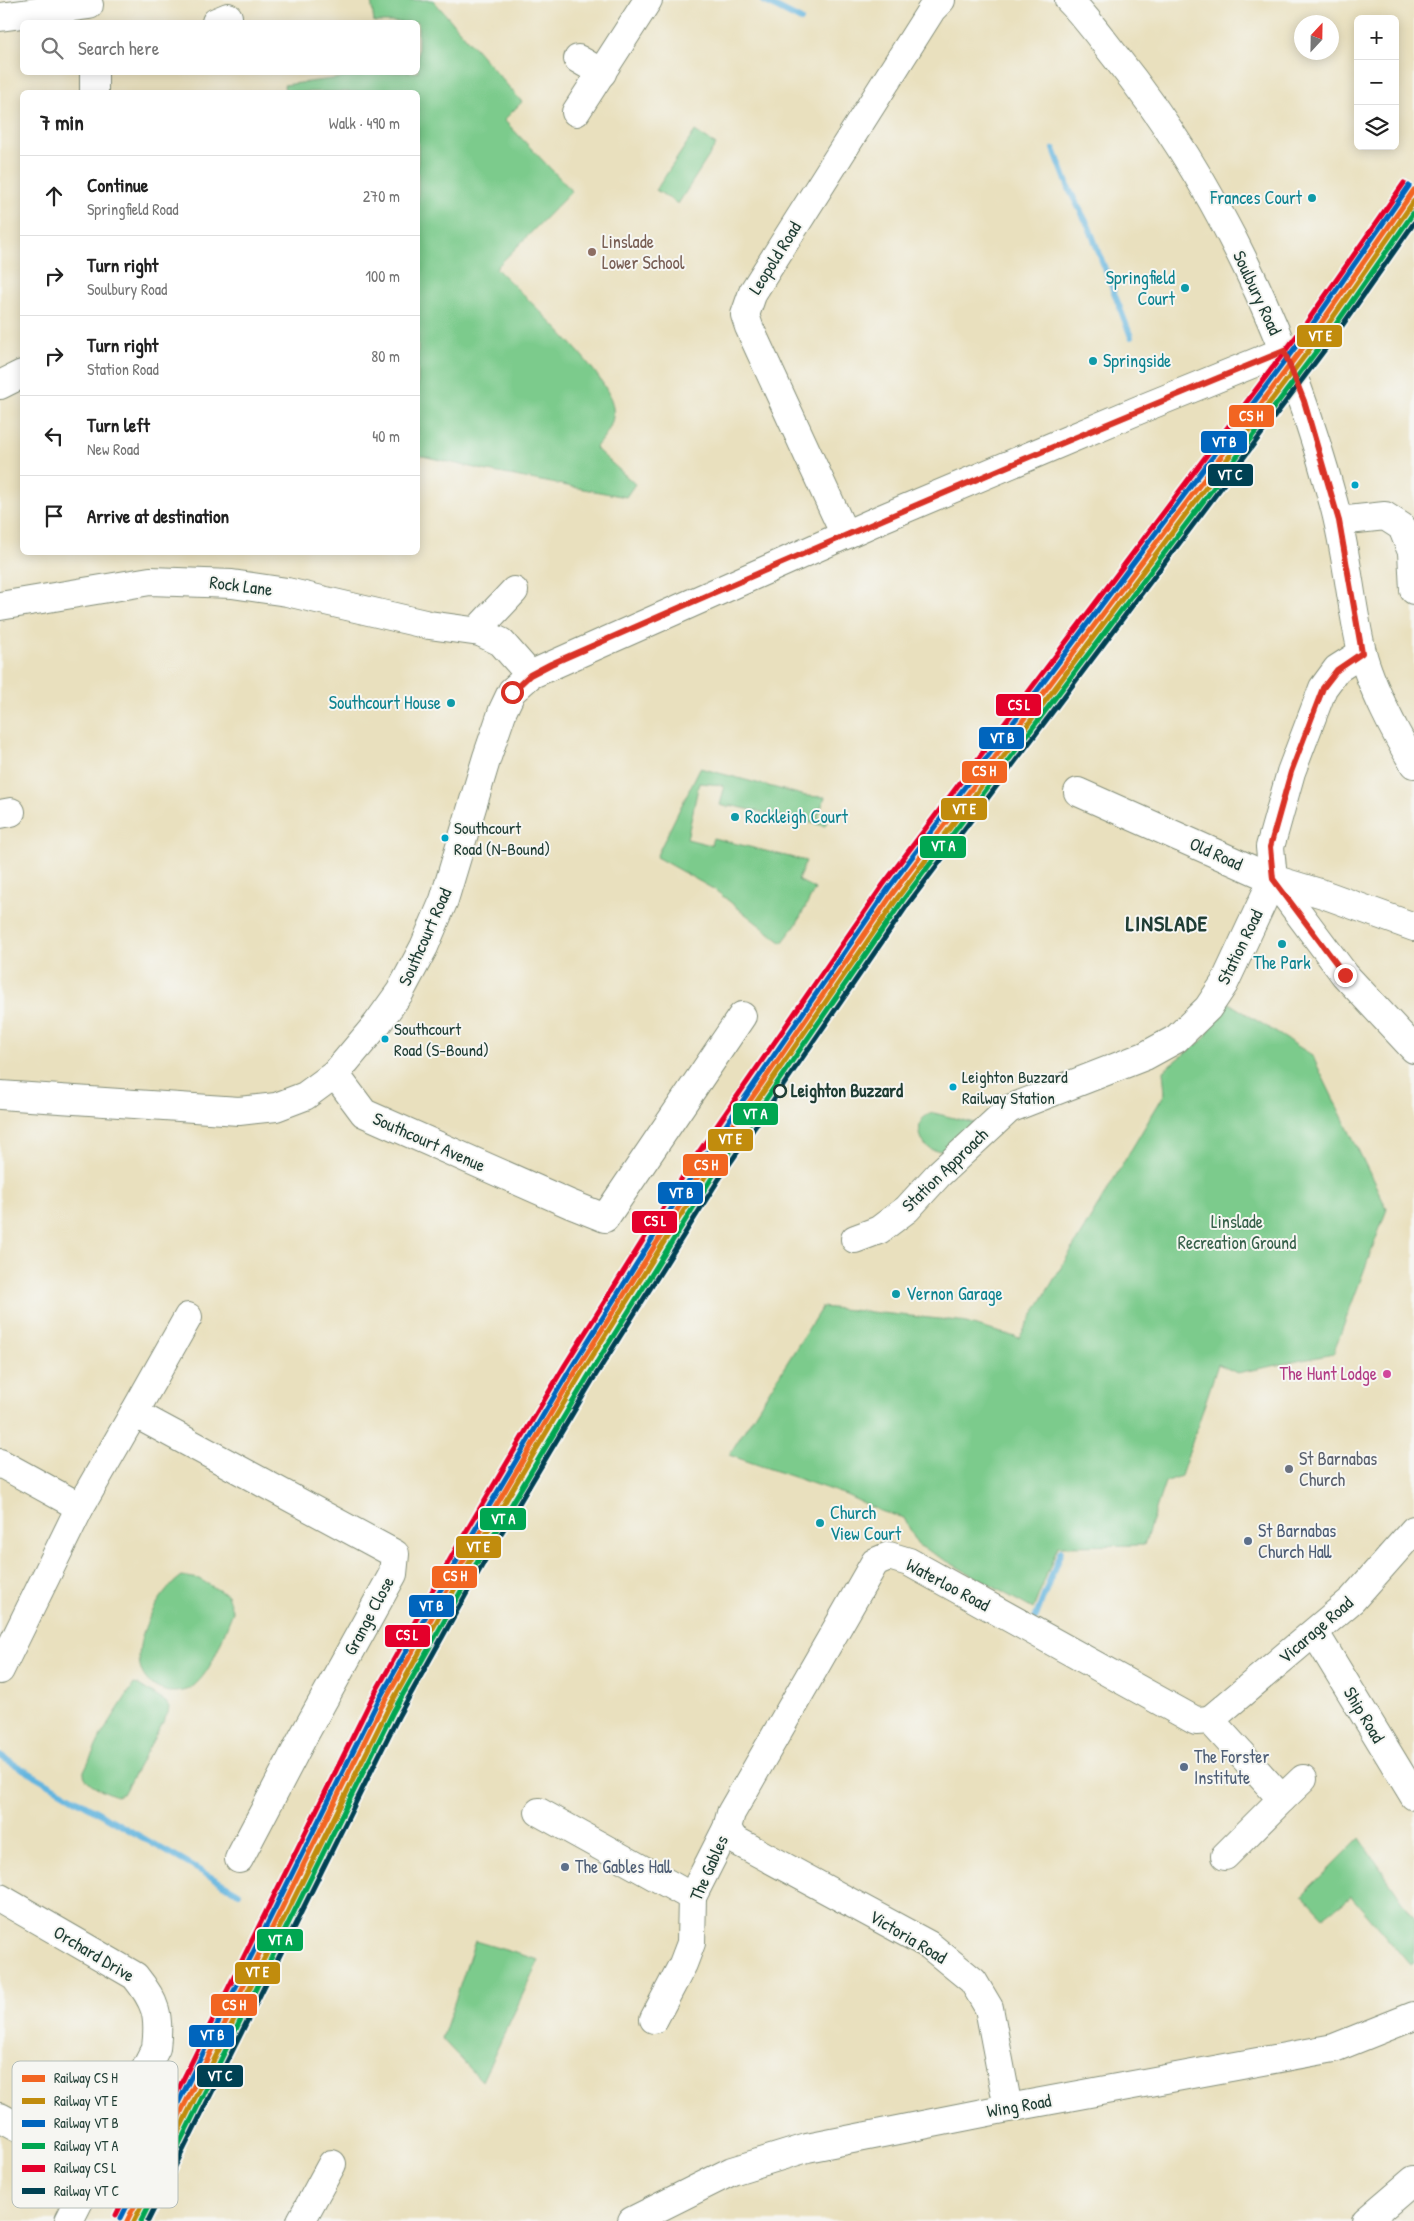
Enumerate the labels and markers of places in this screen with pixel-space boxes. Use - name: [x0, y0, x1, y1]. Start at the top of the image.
- place label: Frances Court: [1209, 185, 1303, 210]
- marker: Frances Court: [1306, 192, 1318, 204]
- place label: Linslade Lower School: [602, 229, 685, 275]
- marker: Linslade Lower School: [586, 246, 598, 258]
- place label: Springfield Court: [1106, 265, 1176, 311]
- marker: Springfield Court: [1179, 282, 1191, 294]
- place label: Springside: [1103, 348, 1171, 373]
- marker: Springside: [1087, 355, 1099, 367]
- unlabelled marker: [1350, 480, 1360, 490]
- place label: Southcourt House: [329, 690, 441, 715]
- marker: Southcourt House: [445, 697, 457, 709]
- place label: Rockleigh Court: [745, 804, 849, 829]
- marker: Rockleigh Court: [729, 811, 741, 823]
- place label: Southcourt Road (N-Bound): [454, 816, 550, 860]
- marker: Southcourt Road (N-Bound): [440, 833, 450, 843]
- marker: The Park: [1276, 938, 1288, 950]
- place label: The Park: [1253, 950, 1311, 975]
- place label: Southcourt Road (S-Bound): [394, 1017, 489, 1061]
- marker: Southcourt Road (S-Bound): [380, 1034, 390, 1044]
- place label: Leighton Buzzard Railway Station: [962, 1065, 1068, 1109]
- place label: Leighton Buzzard: [791, 1078, 903, 1104]
- marker: Leighton Buzzard Railway Station: [948, 1082, 958, 1092]
- marker: Leighton Buzzard: [773, 1084, 787, 1098]
- place label: Vernon Garage: [906, 1281, 1003, 1306]
- marker: Vernon Garage: [890, 1288, 902, 1300]
- place label: The Hunt Lodge: [1279, 1361, 1377, 1386]
- marker: The Hunt Lodge: [1381, 1368, 1393, 1380]
- place label: St Barnabas Church: [1299, 1446, 1377, 1492]
- marker: St Barnabas Church: [1283, 1463, 1295, 1475]
- place label: Church View Court: [830, 1500, 902, 1546]
- marker: Church View Court: [814, 1517, 826, 1529]
- place label: St Barnabas Church Hall: [1258, 1518, 1336, 1564]
- marker: St Barnabas Church Hall: [1242, 1535, 1254, 1547]
- place label: The Forster Institute: [1194, 1744, 1270, 1790]
- marker: The Forster Institute: [1178, 1761, 1190, 1773]
- place label: The Gables Hall: [575, 1854, 672, 1879]
- marker: The Gables Hall: [559, 1861, 571, 1873]

